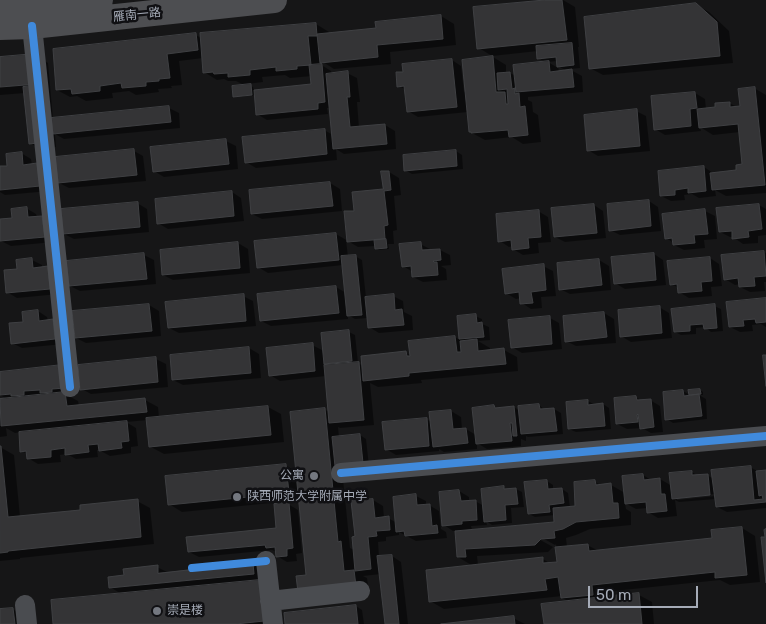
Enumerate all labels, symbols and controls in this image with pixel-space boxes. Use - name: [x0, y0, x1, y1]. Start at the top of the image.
- street label: 雁南一路: [112, 5, 162, 25]
- place label: 公寓: [280, 469, 304, 483]
- marker: 公寓: [308, 470, 320, 482]
- place label: 陕西师范大学附属中学: [247, 490, 367, 504]
- marker: 陕西师范大学附属中学: [231, 491, 243, 503]
- scale bar: [591, 576, 701, 608]
- text: 50 m: [596, 586, 631, 604]
- place label: 崇是楼: [167, 604, 203, 618]
- marker: 崇是楼: [151, 605, 163, 617]

